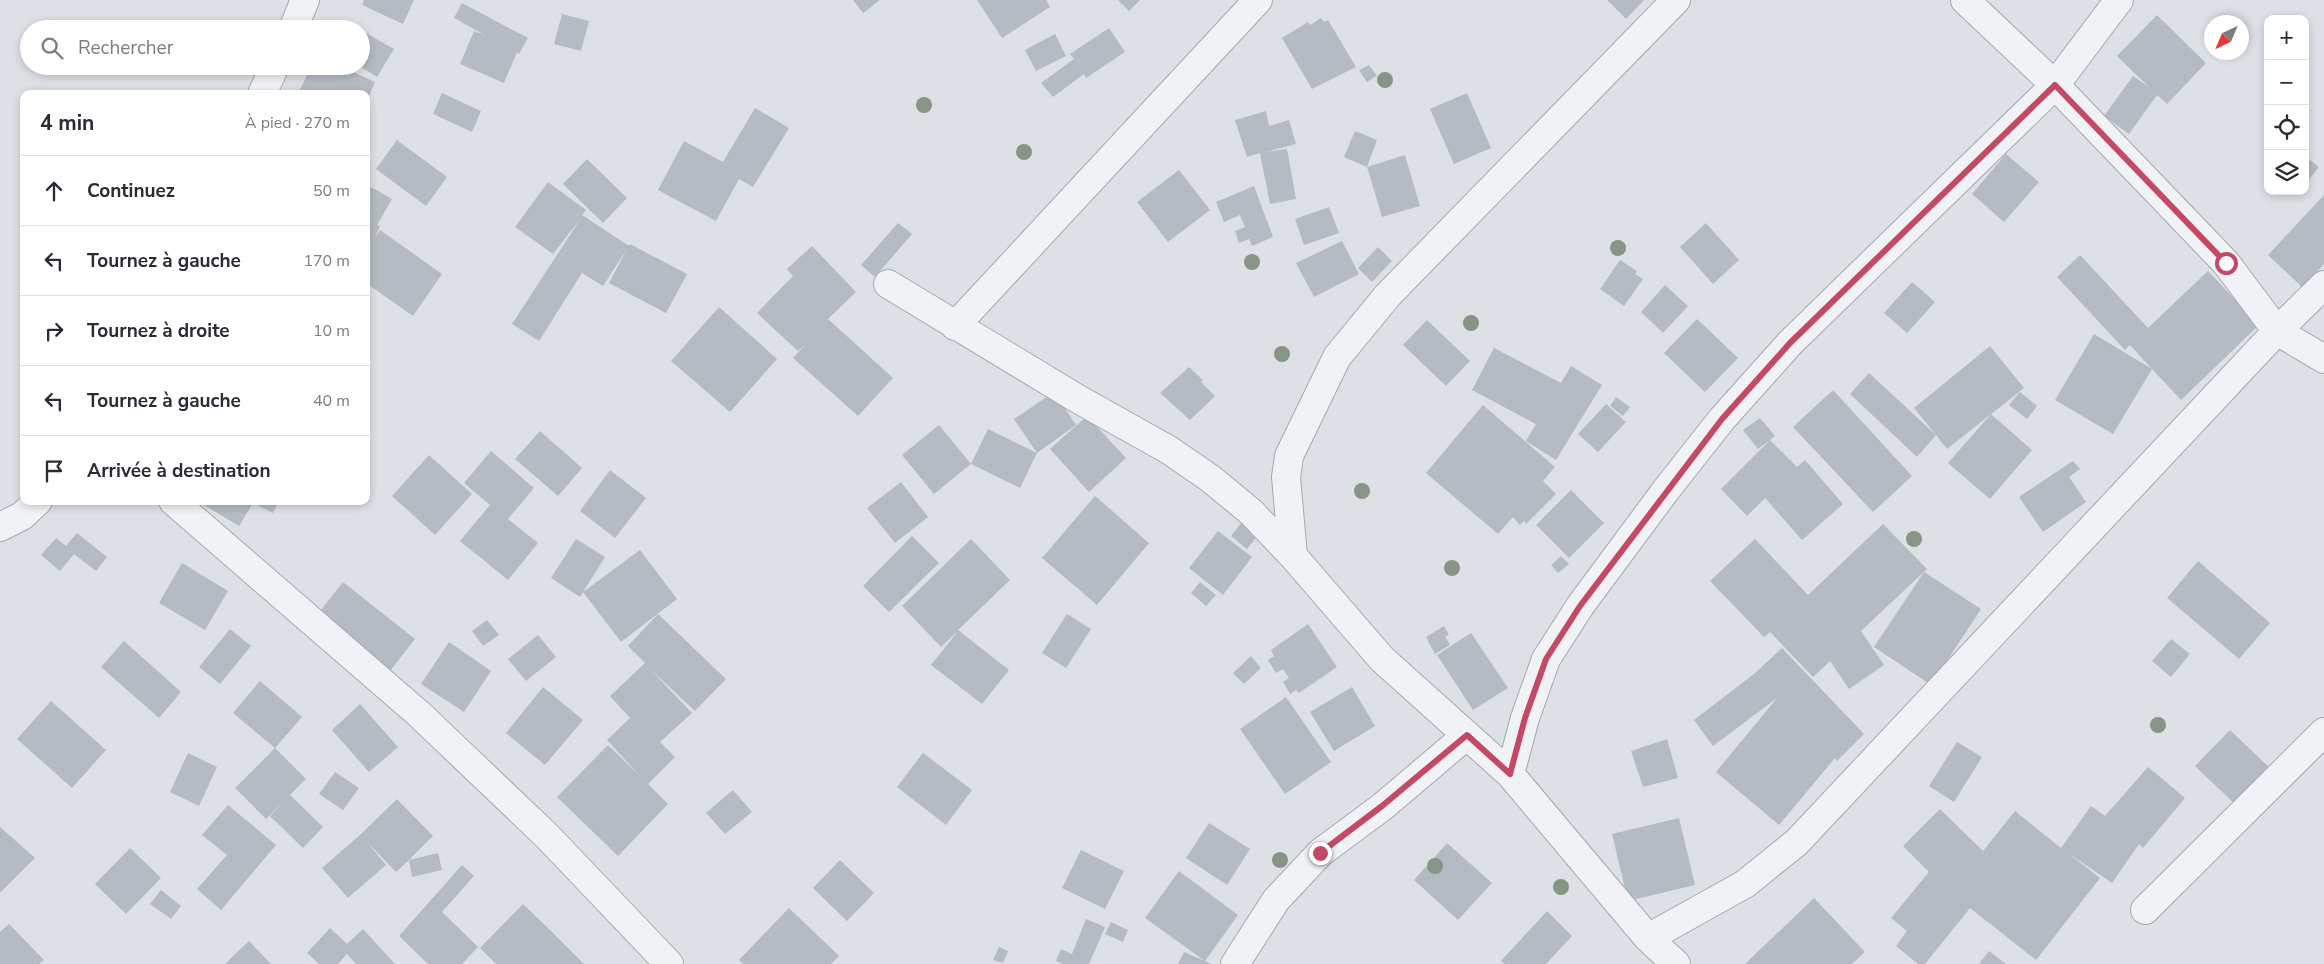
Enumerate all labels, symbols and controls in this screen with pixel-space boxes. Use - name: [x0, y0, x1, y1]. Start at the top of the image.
- north arrow: [2204, 15, 2249, 60]
- map controls: [2264, 15, 2309, 195]
- button: +: [2264, 15, 2309, 60]
- search box: [20, 20, 370, 75]
- icon: search: [38, 34, 66, 62]
- text: Rechercher: [78, 35, 173, 61]
- button: −: [2264, 60, 2309, 105]
- button: locate: [2264, 105, 2309, 150]
- text: 4 min: [40, 109, 94, 137]
- text: À pied · 270 m: [245, 112, 350, 134]
- button: layers: [2264, 150, 2309, 195]
- icon: ahead: [40, 177, 68, 205]
- text: Continuez: [87, 178, 175, 204]
- text: 50 m: [313, 180, 350, 202]
- icon: left: [40, 247, 68, 275]
- text: Tournez à gauche: [87, 248, 241, 274]
- text: 170 m: [303, 250, 350, 272]
- route start: [2215, 252, 2238, 275]
- icon: right: [40, 317, 68, 345]
- text: Tournez à droite: [87, 318, 230, 344]
- text: 10 m: [313, 320, 350, 342]
- icon: left: [40, 387, 68, 415]
- text: Tournez à gauche: [87, 388, 241, 414]
- text: 40 m: [313, 390, 350, 412]
- icon: arrive: [40, 457, 68, 485]
- text: Arrivée à destination: [87, 458, 271, 484]
- route end: [1309, 842, 1332, 865]

